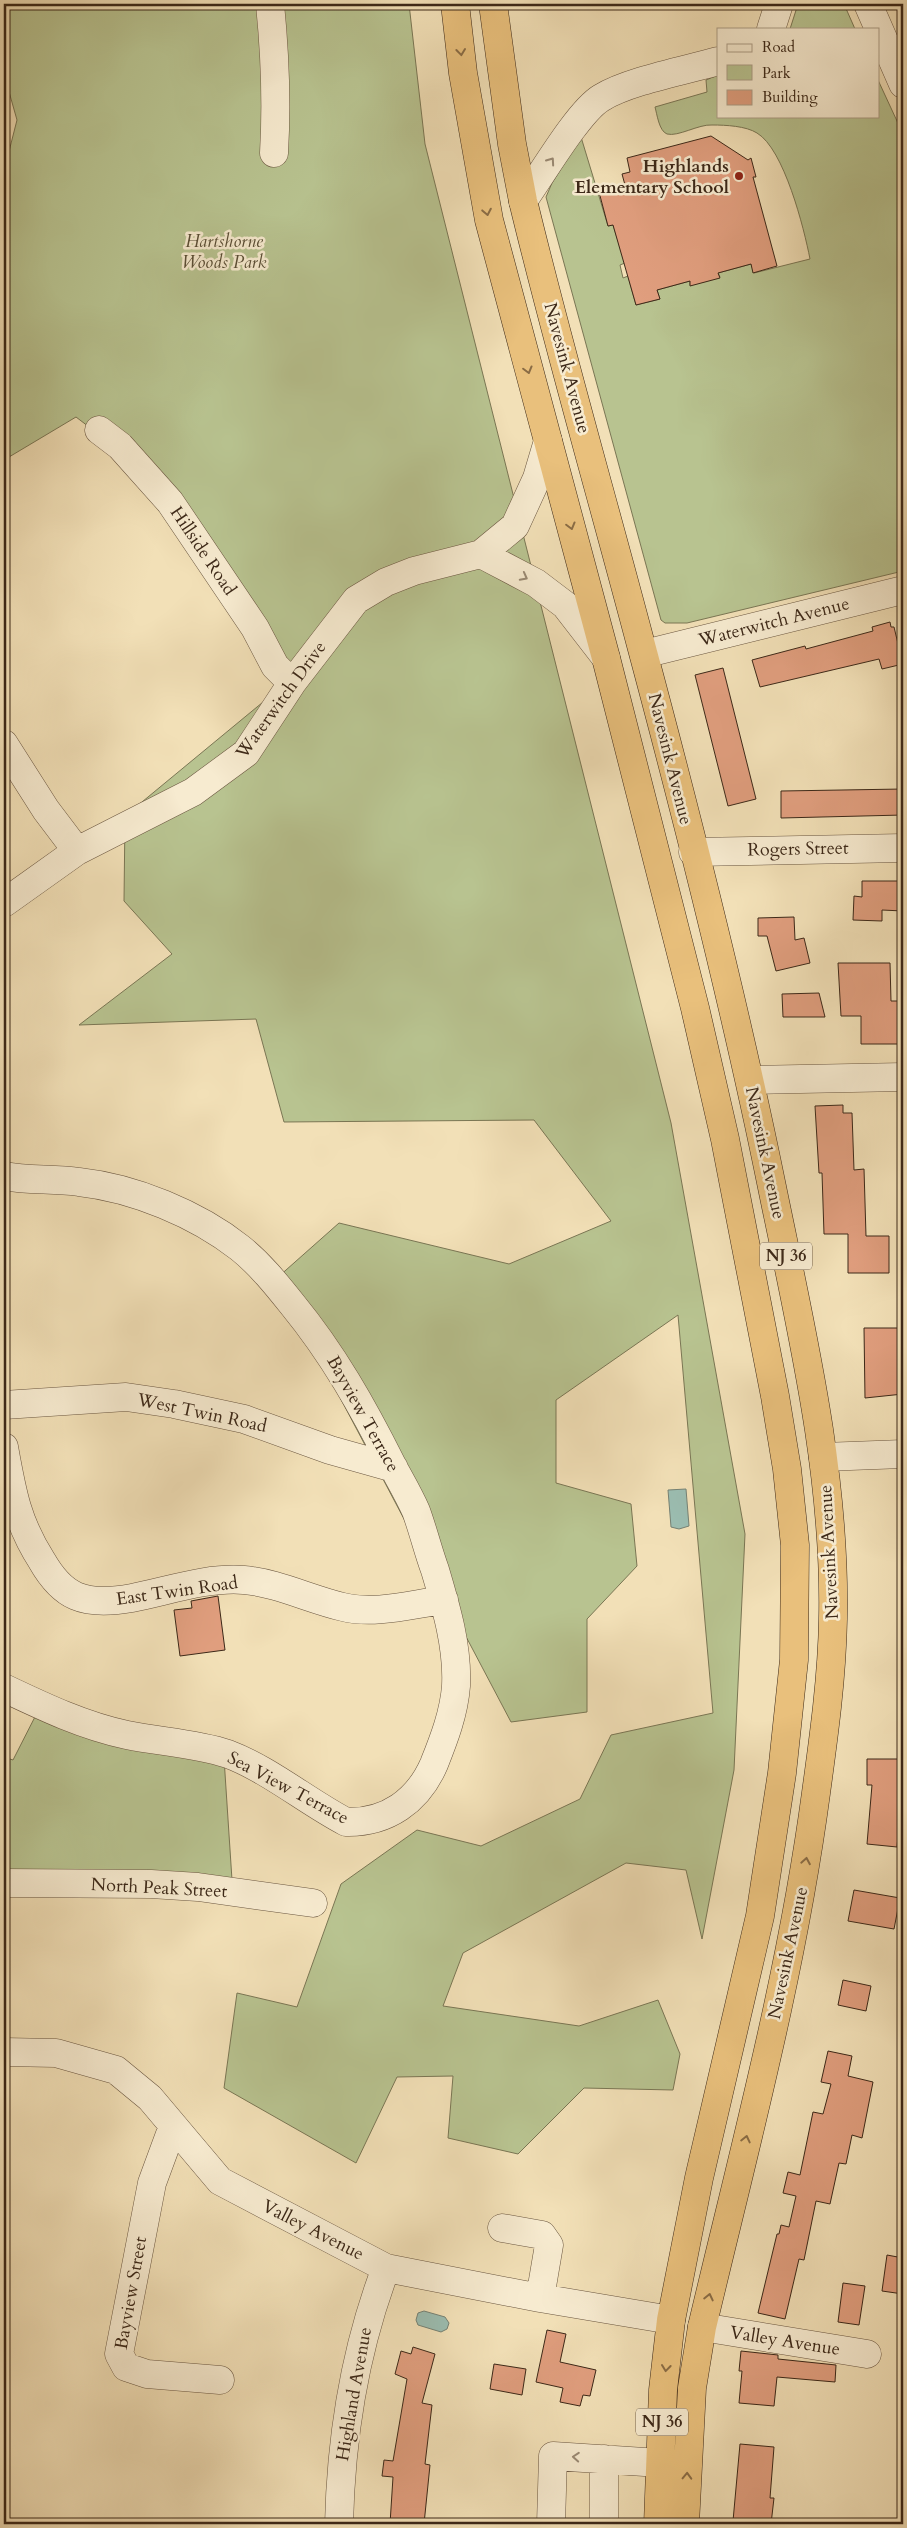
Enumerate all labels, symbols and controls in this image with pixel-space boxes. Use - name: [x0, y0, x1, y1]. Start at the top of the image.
- legend: [717, 28, 880, 118]
- text: Road: [762, 37, 795, 57]
- one-way arrow: [455, 48, 466, 56]
- text: Park: [762, 63, 791, 83]
- text: Building: [762, 87, 818, 107]
- place label: Highlands Elementary School: [575, 154, 729, 200]
- one-way arrow: [545, 158, 554, 167]
- marker: Highlands Elementary School: [733, 170, 745, 182]
- one-way arrow: [482, 208, 492, 217]
- park label: Hartshorne Woods Park: [181, 229, 267, 275]
- street label: Navesink Avenue: [538, 300, 596, 436]
- one-way arrow: [523, 365, 533, 373]
- street label: Hillside Road: [164, 502, 242, 601]
- one-way arrow: [565, 522, 576, 531]
- one-way arrow: [519, 571, 528, 581]
- street label: Waterwitch Avenue: [695, 591, 852, 653]
- street label: Waterwitch Drive: [229, 636, 332, 765]
- street label: Navesink Avenue: [642, 691, 698, 827]
- street label: Rogers Street: [747, 836, 849, 862]
- street label: Navesink Avenue: [739, 1085, 791, 1221]
- road number: NJ 36: [760, 1242, 812, 1270]
- street label: Bayview Terrace: [321, 1351, 405, 1477]
- street label: West Twin Road: [134, 1387, 270, 1439]
- street label: Navesink Avenue: [813, 1484, 845, 1620]
- street label: East Twin Road: [114, 1570, 240, 1612]
- street label: Sea View Terrace: [223, 1745, 353, 1831]
- one-way arrow: [801, 1856, 811, 1865]
- street label: North Peak Street: [90, 1872, 228, 1904]
- street label: Navesink Avenue: [762, 1885, 814, 2021]
- one-way arrow: [740, 2135, 751, 2144]
- street label: Valley Avenue: [258, 2194, 368, 2266]
- street label: Bayview Street: [109, 2234, 153, 2352]
- one-way arrow: [703, 2293, 714, 2302]
- street label: Valley Avenue: [728, 2320, 842, 2362]
- street label: Highland Avenue: [330, 2325, 378, 2463]
- one-way arrow: [661, 2365, 672, 2373]
- road number: NJ 36: [636, 2408, 688, 2436]
- one-way arrow: [572, 2452, 580, 2463]
- one-way arrow: [681, 2471, 692, 2479]

